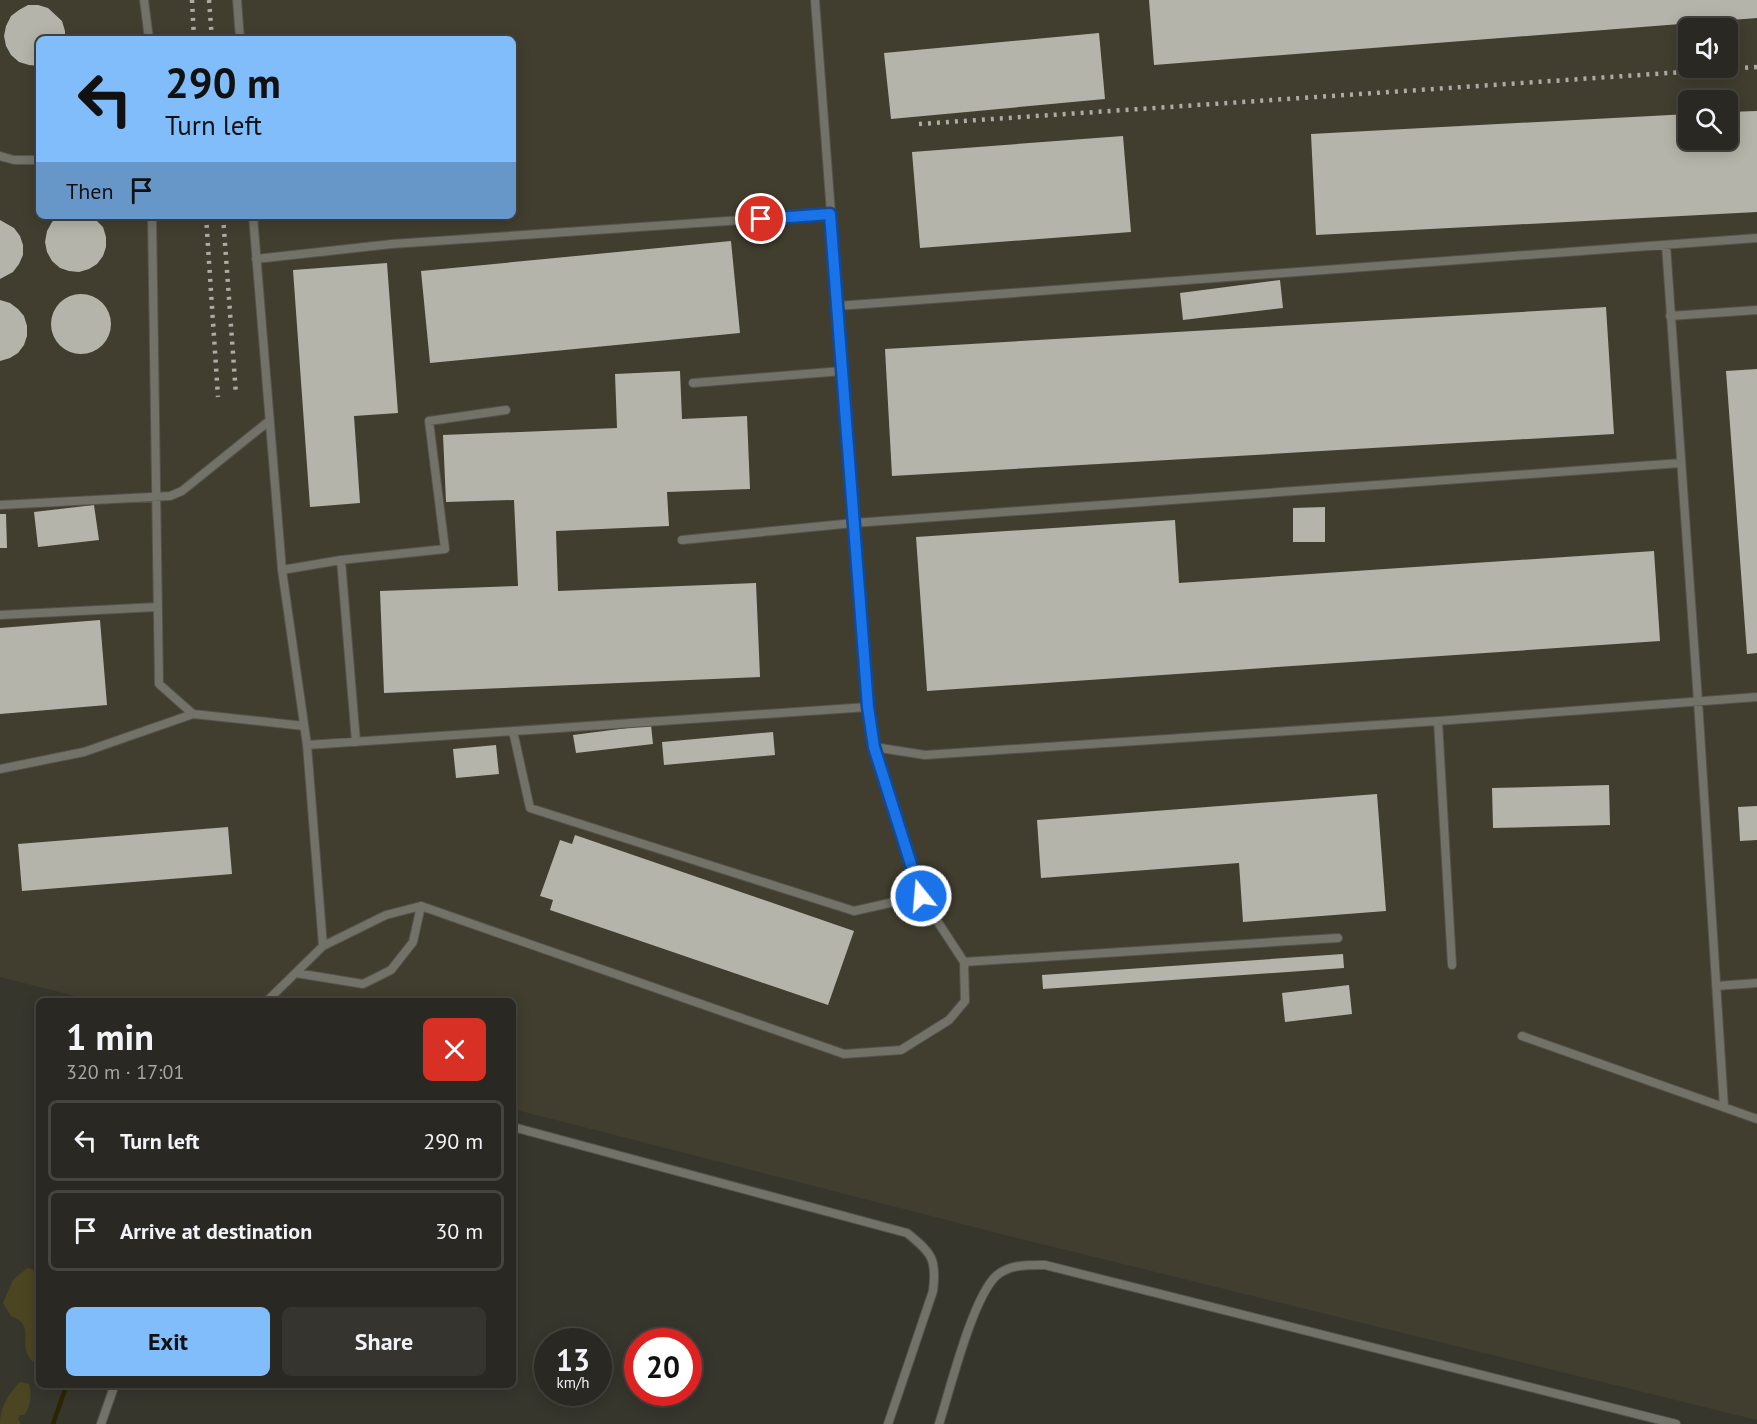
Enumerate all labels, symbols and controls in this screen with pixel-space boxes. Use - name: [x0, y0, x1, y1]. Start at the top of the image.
- map controls: [1678, 18, 1738, 150]
- button: sound: [1678, 18, 1738, 78]
- text: 290 m: [165, 55, 281, 110]
- icon: left: [66, 60, 144, 138]
- button: search: [1678, 90, 1738, 150]
- text: Turn left: [165, 108, 262, 142]
- icon: arrive: [125, 174, 158, 207]
- text: Then: [66, 177, 113, 205]
- pin: [735, 193, 786, 244]
- icon: arrive: [744, 202, 777, 235]
- position arrow: [889, 864, 953, 928]
- text: 1 min: [66, 1013, 154, 1060]
- button: close: [423, 1018, 486, 1081]
- text: 320 m · 17:01: [66, 1059, 184, 1085]
- icon: left: [69, 1124, 102, 1157]
- text: Turn left: [120, 1127, 200, 1155]
- text: 290 m: [423, 1127, 483, 1155]
- icon: arrive: [69, 1214, 102, 1247]
- text: Arrive at destination: [120, 1217, 312, 1245]
- text: 30 m: [435, 1217, 483, 1245]
- button: Exit: [66, 1307, 270, 1376]
- button: Share: [282, 1307, 486, 1376]
- speed limit sign: 20: [624, 1328, 702, 1406]
- text: 13: [556, 1340, 590, 1379]
- text: km/h: [557, 1373, 589, 1392]

